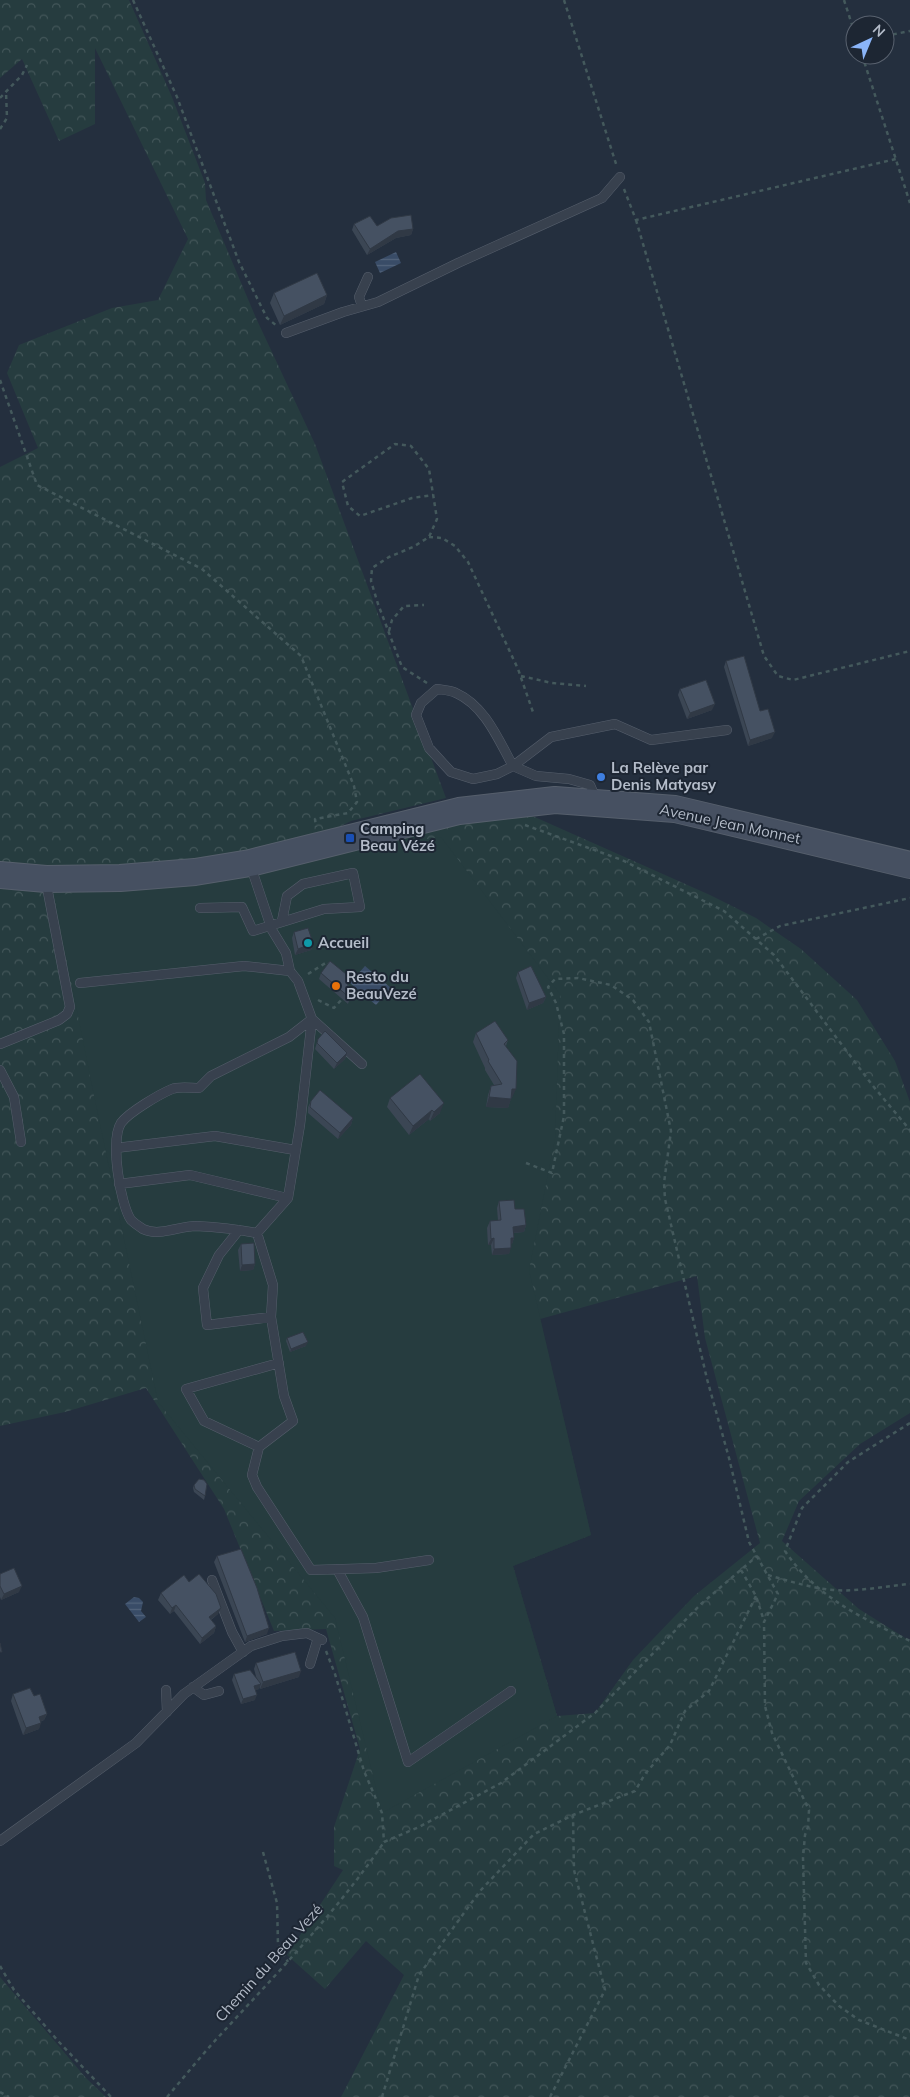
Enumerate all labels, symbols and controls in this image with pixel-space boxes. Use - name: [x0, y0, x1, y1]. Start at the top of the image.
- north arrow: [845, 15, 895, 65]
- text: N: [869, 21, 889, 41]
- place label: La Relève par Denis Matyasy: [611, 758, 717, 794]
- marker: La Relève par Denis Matyasy: [595, 771, 607, 783]
- street label: Avenue Jean Monnet: [658, 799, 802, 848]
- place label: Camping Beau Vézé: [360, 819, 435, 855]
- marker: Camping Beau Vézé: [344, 832, 356, 844]
- place label: Accueil: [318, 933, 369, 952]
- marker: Accueil: [302, 937, 314, 949]
- place label: Resto du BeauVezé: [346, 967, 417, 1003]
- marker: Resto du BeauVezé: [330, 980, 342, 992]
- street label: Chemin du Beau Vezé: [211, 1900, 326, 2025]

